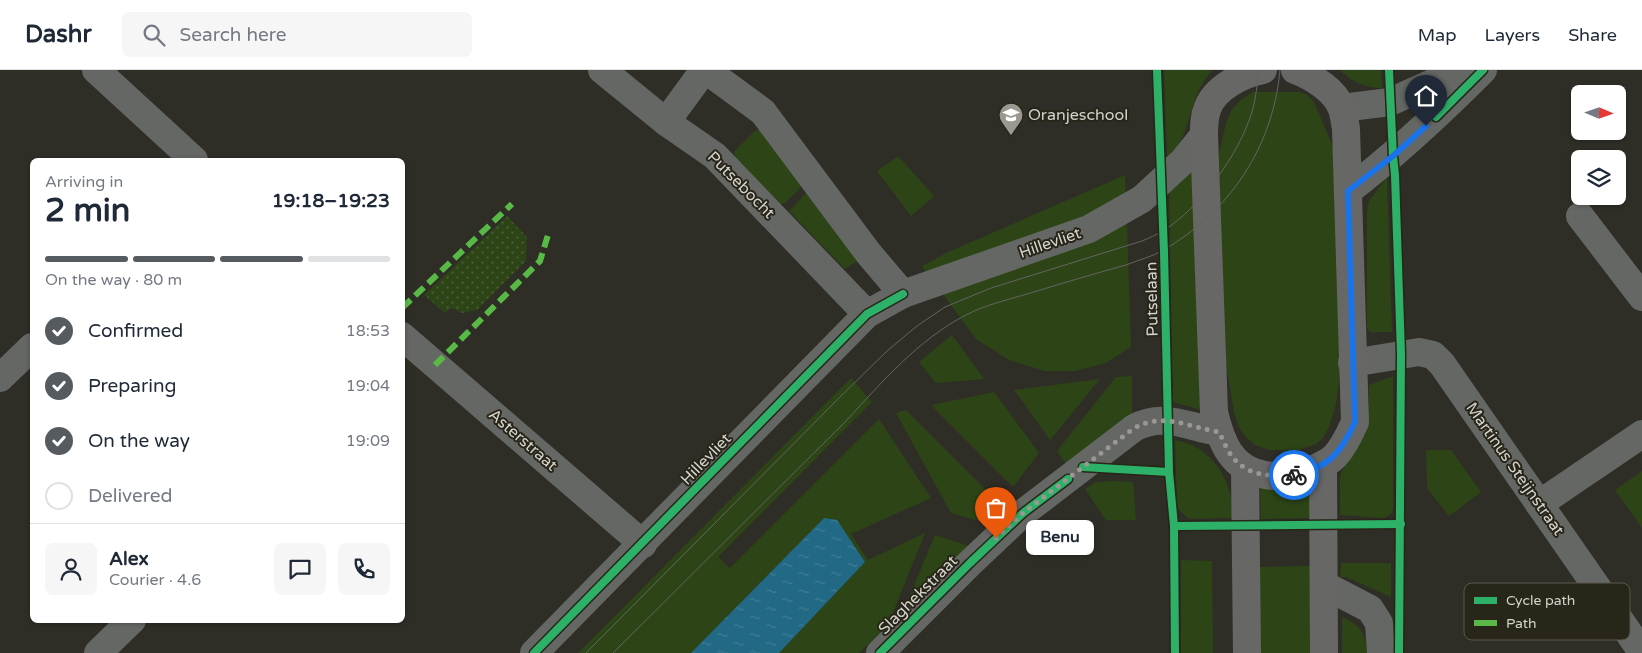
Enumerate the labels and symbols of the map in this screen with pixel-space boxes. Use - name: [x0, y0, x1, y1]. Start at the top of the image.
- pin: [1405, 75, 1447, 126]
- north arrow: [1571, 85, 1626, 140]
- school or university icon: Oranjeschool: [998, 102, 1024, 136]
- place label: Oranjeschool: [1028, 105, 1128, 125]
- street label: Putsebocht: [703, 147, 779, 223]
- street label: Hillevliet: [1016, 223, 1084, 263]
- street label: Putselaan: [1141, 261, 1163, 337]
- street label: Martinus Steijnstraat: [1461, 399, 1569, 539]
- street label: Asterstraat: [485, 405, 561, 475]
- street label: Hillevliet: [676, 429, 736, 489]
- courier: [1269, 450, 1319, 500]
- pin: [975, 487, 1017, 538]
- callout: Benu: [1026, 520, 1094, 556]
- street label: Slaghekstraat: [874, 551, 962, 639]
- legend: [1464, 583, 1630, 640]
- text: Cycle path: [1506, 592, 1575, 609]
- text: Path: [1506, 615, 1537, 632]

